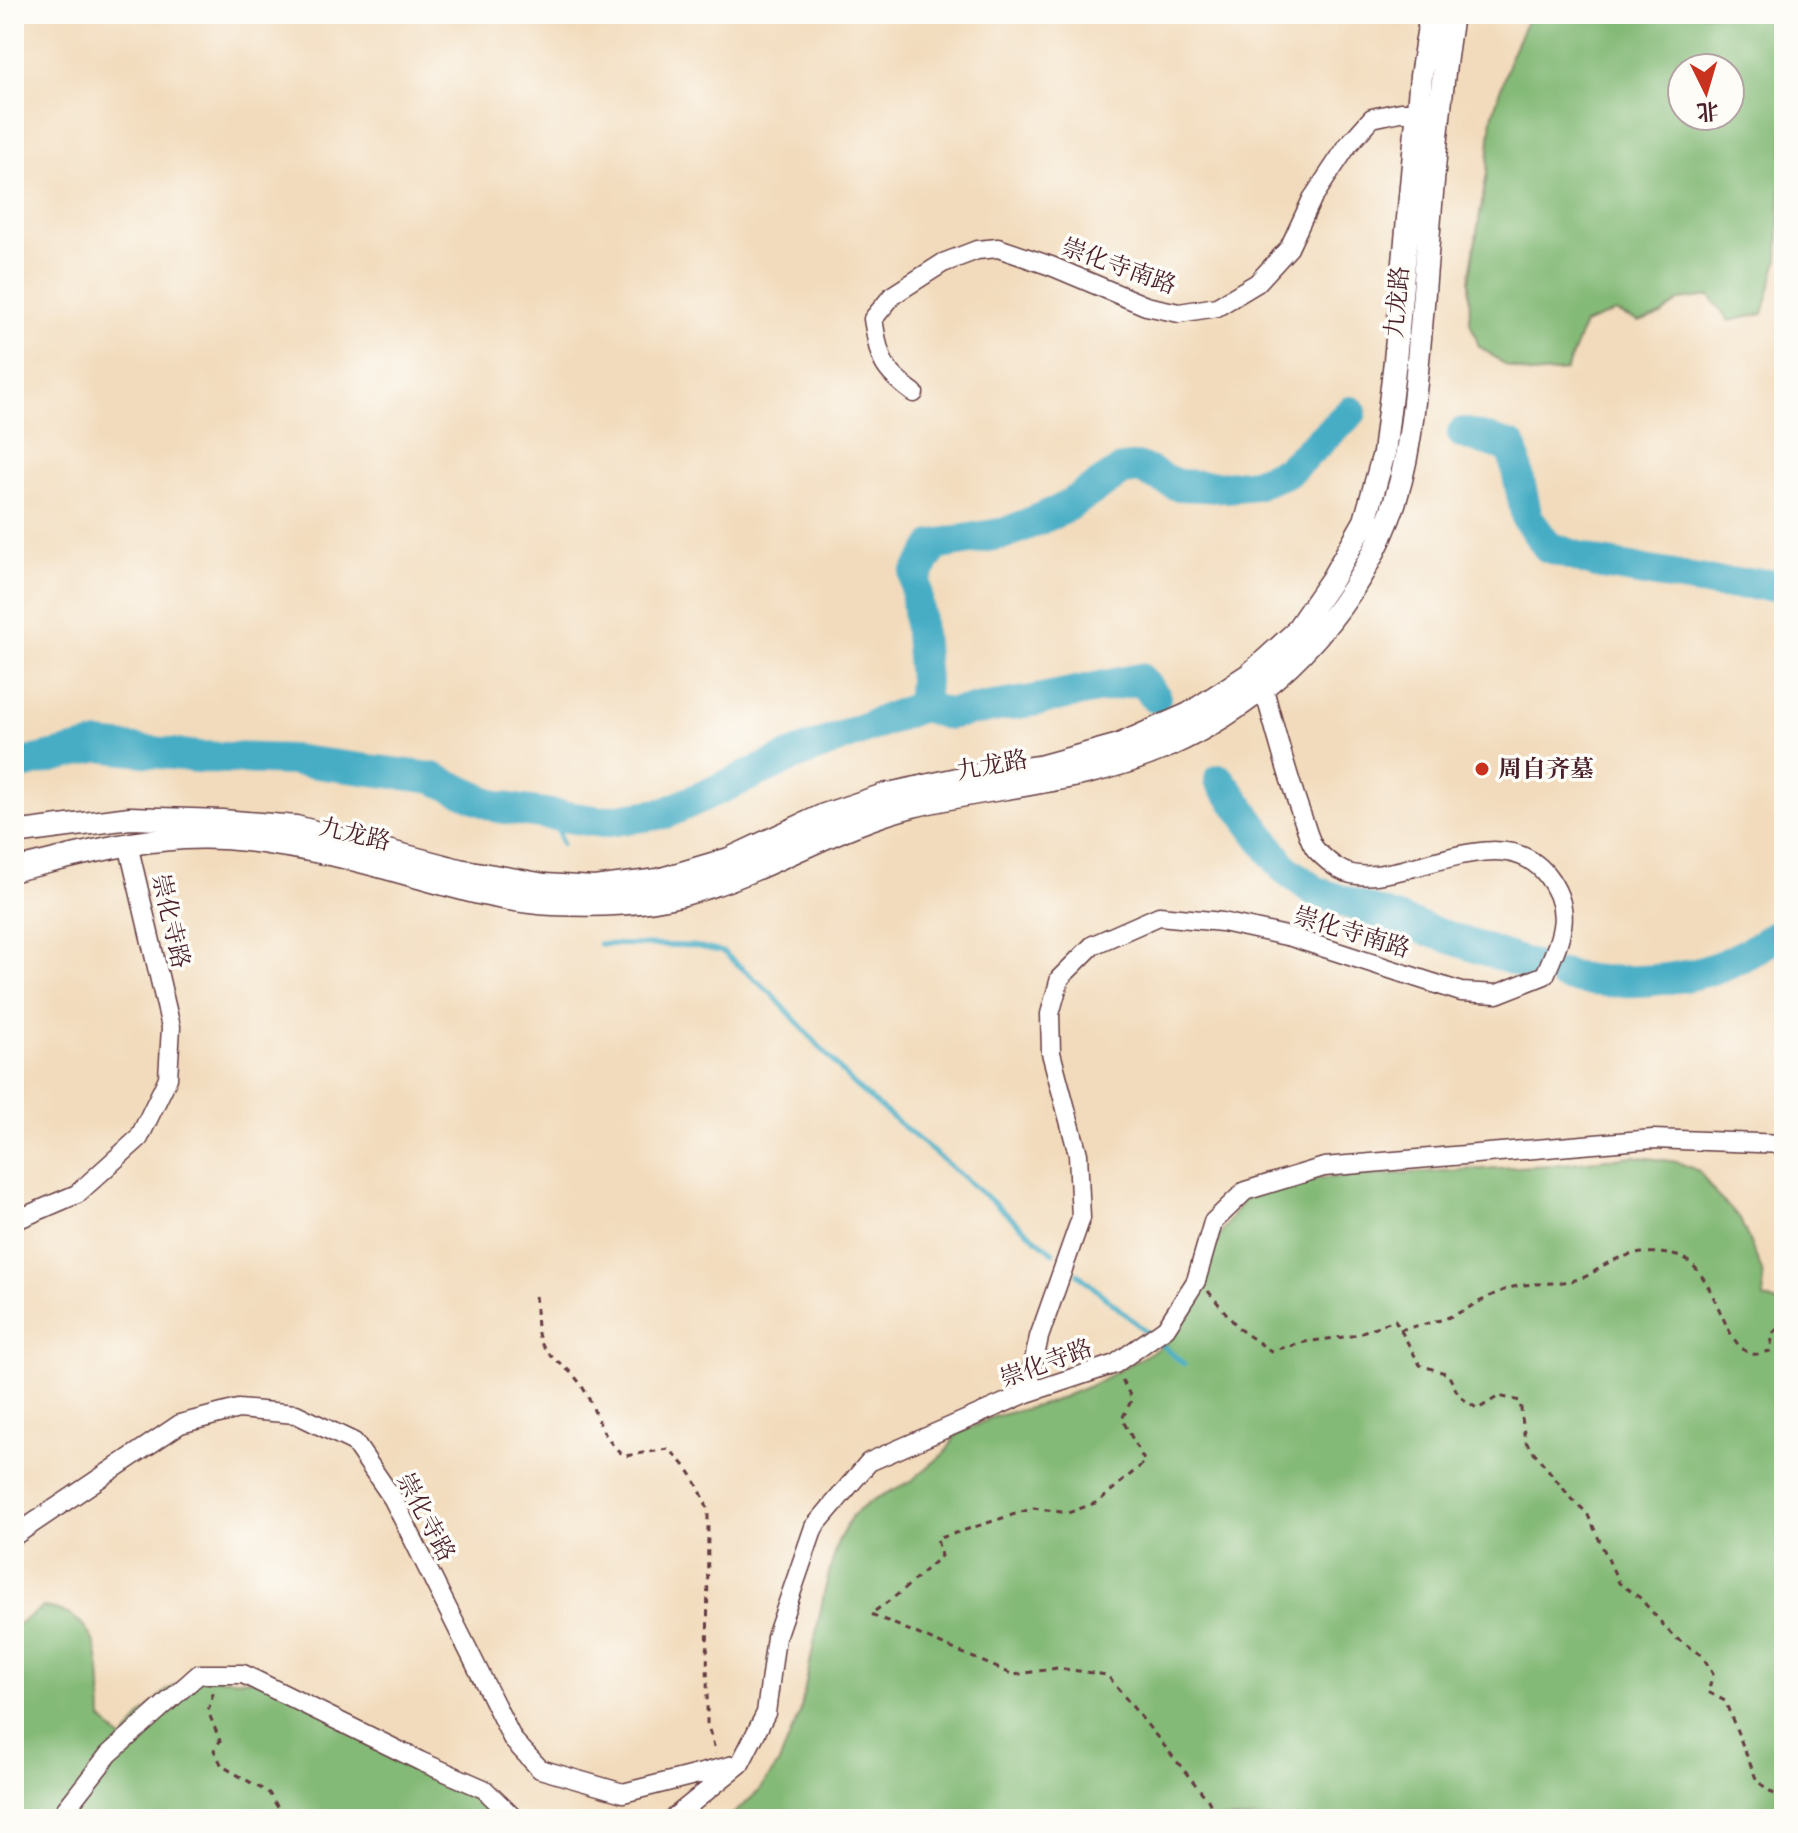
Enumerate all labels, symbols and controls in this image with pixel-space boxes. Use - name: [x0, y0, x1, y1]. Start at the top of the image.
- north arrow: [1666, 52, 1746, 132]
- text: 北: [1695, 95, 1720, 127]
- street label: 崇化寺南路: [1057, 230, 1181, 302]
- street label: 九龙路: [1378, 265, 1417, 339]
- street label: 九龙路: [954, 743, 1030, 788]
- place label: 周自齐墓: [1498, 753, 1594, 786]
- marker: 周自齐墓: [1473, 760, 1491, 778]
- street label: 九龙路: [316, 810, 394, 859]
- street label: 崇化寺路: [144, 871, 197, 972]
- street label: 崇化寺南路: [1290, 899, 1414, 966]
- street label: 崇化寺路: [995, 1332, 1097, 1395]
- street label: 崇化寺路: [388, 1467, 463, 1567]

